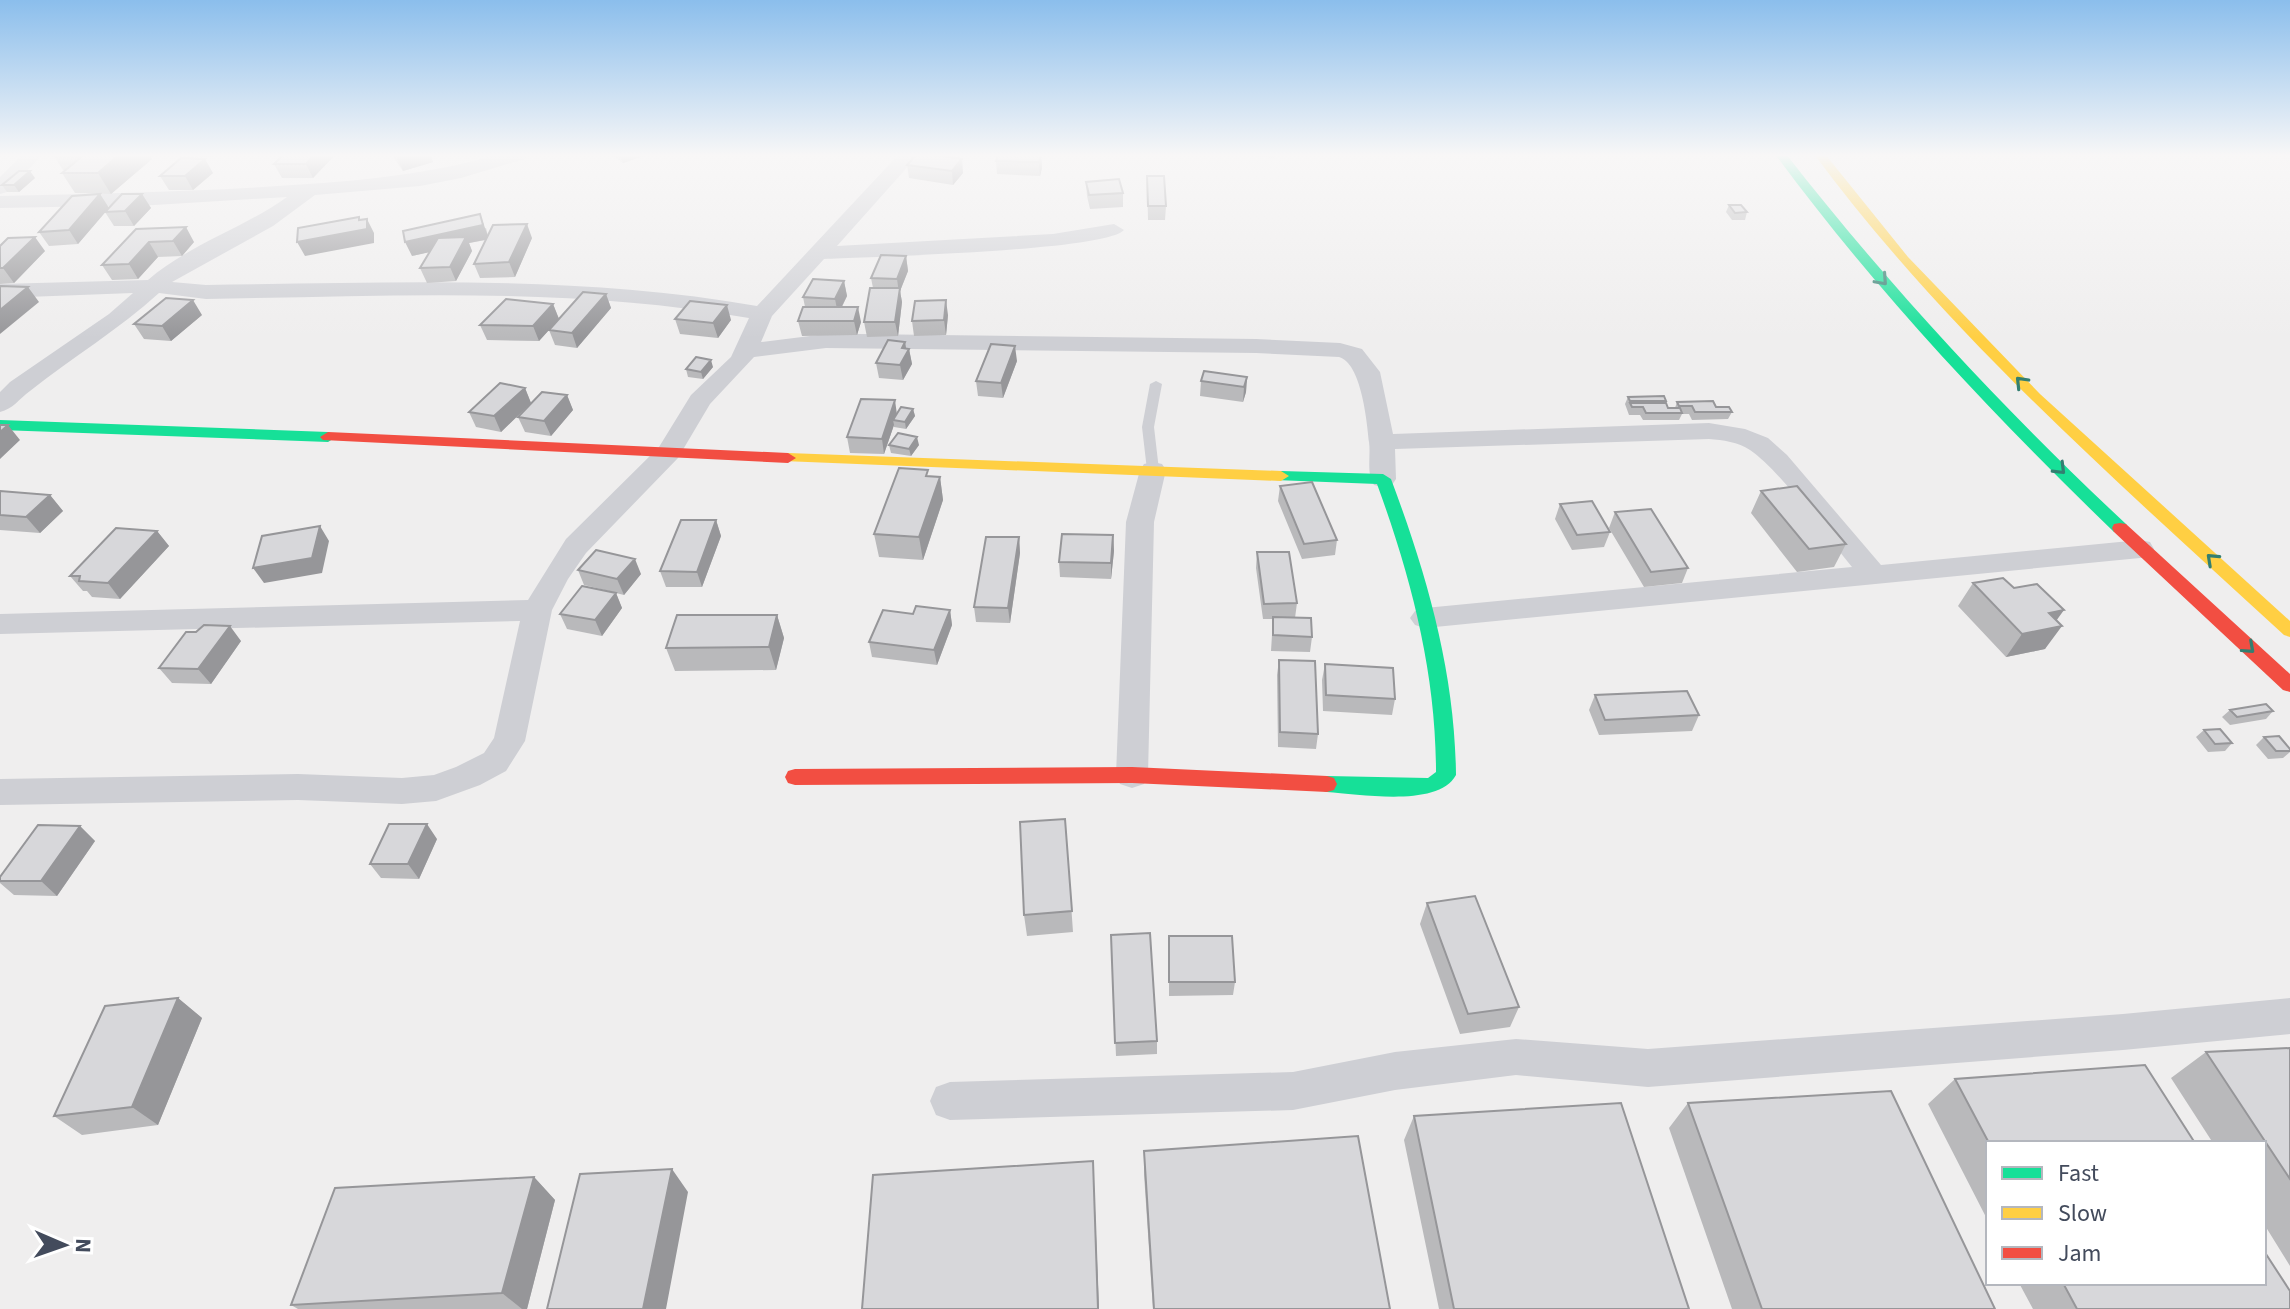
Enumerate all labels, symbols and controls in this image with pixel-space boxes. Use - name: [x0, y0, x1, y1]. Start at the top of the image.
- one-way arrow: [1872, 271, 1887, 286]
- one-way arrow: [2017, 377, 2031, 392]
- one-way arrow: [2051, 460, 2065, 474]
- one-way arrow: [2207, 554, 2221, 569]
- one-way arrow: [2239, 638, 2254, 652]
- legend: [1986, 1141, 2266, 1285]
- text: Fast: [2058, 1156, 2099, 1191]
- text: Slow: [2058, 1196, 2107, 1231]
- north arrow: [24, 1205, 104, 1285]
- text: Jam: [2058, 1236, 2102, 1271]
- text: N: [67, 1238, 99, 1254]

